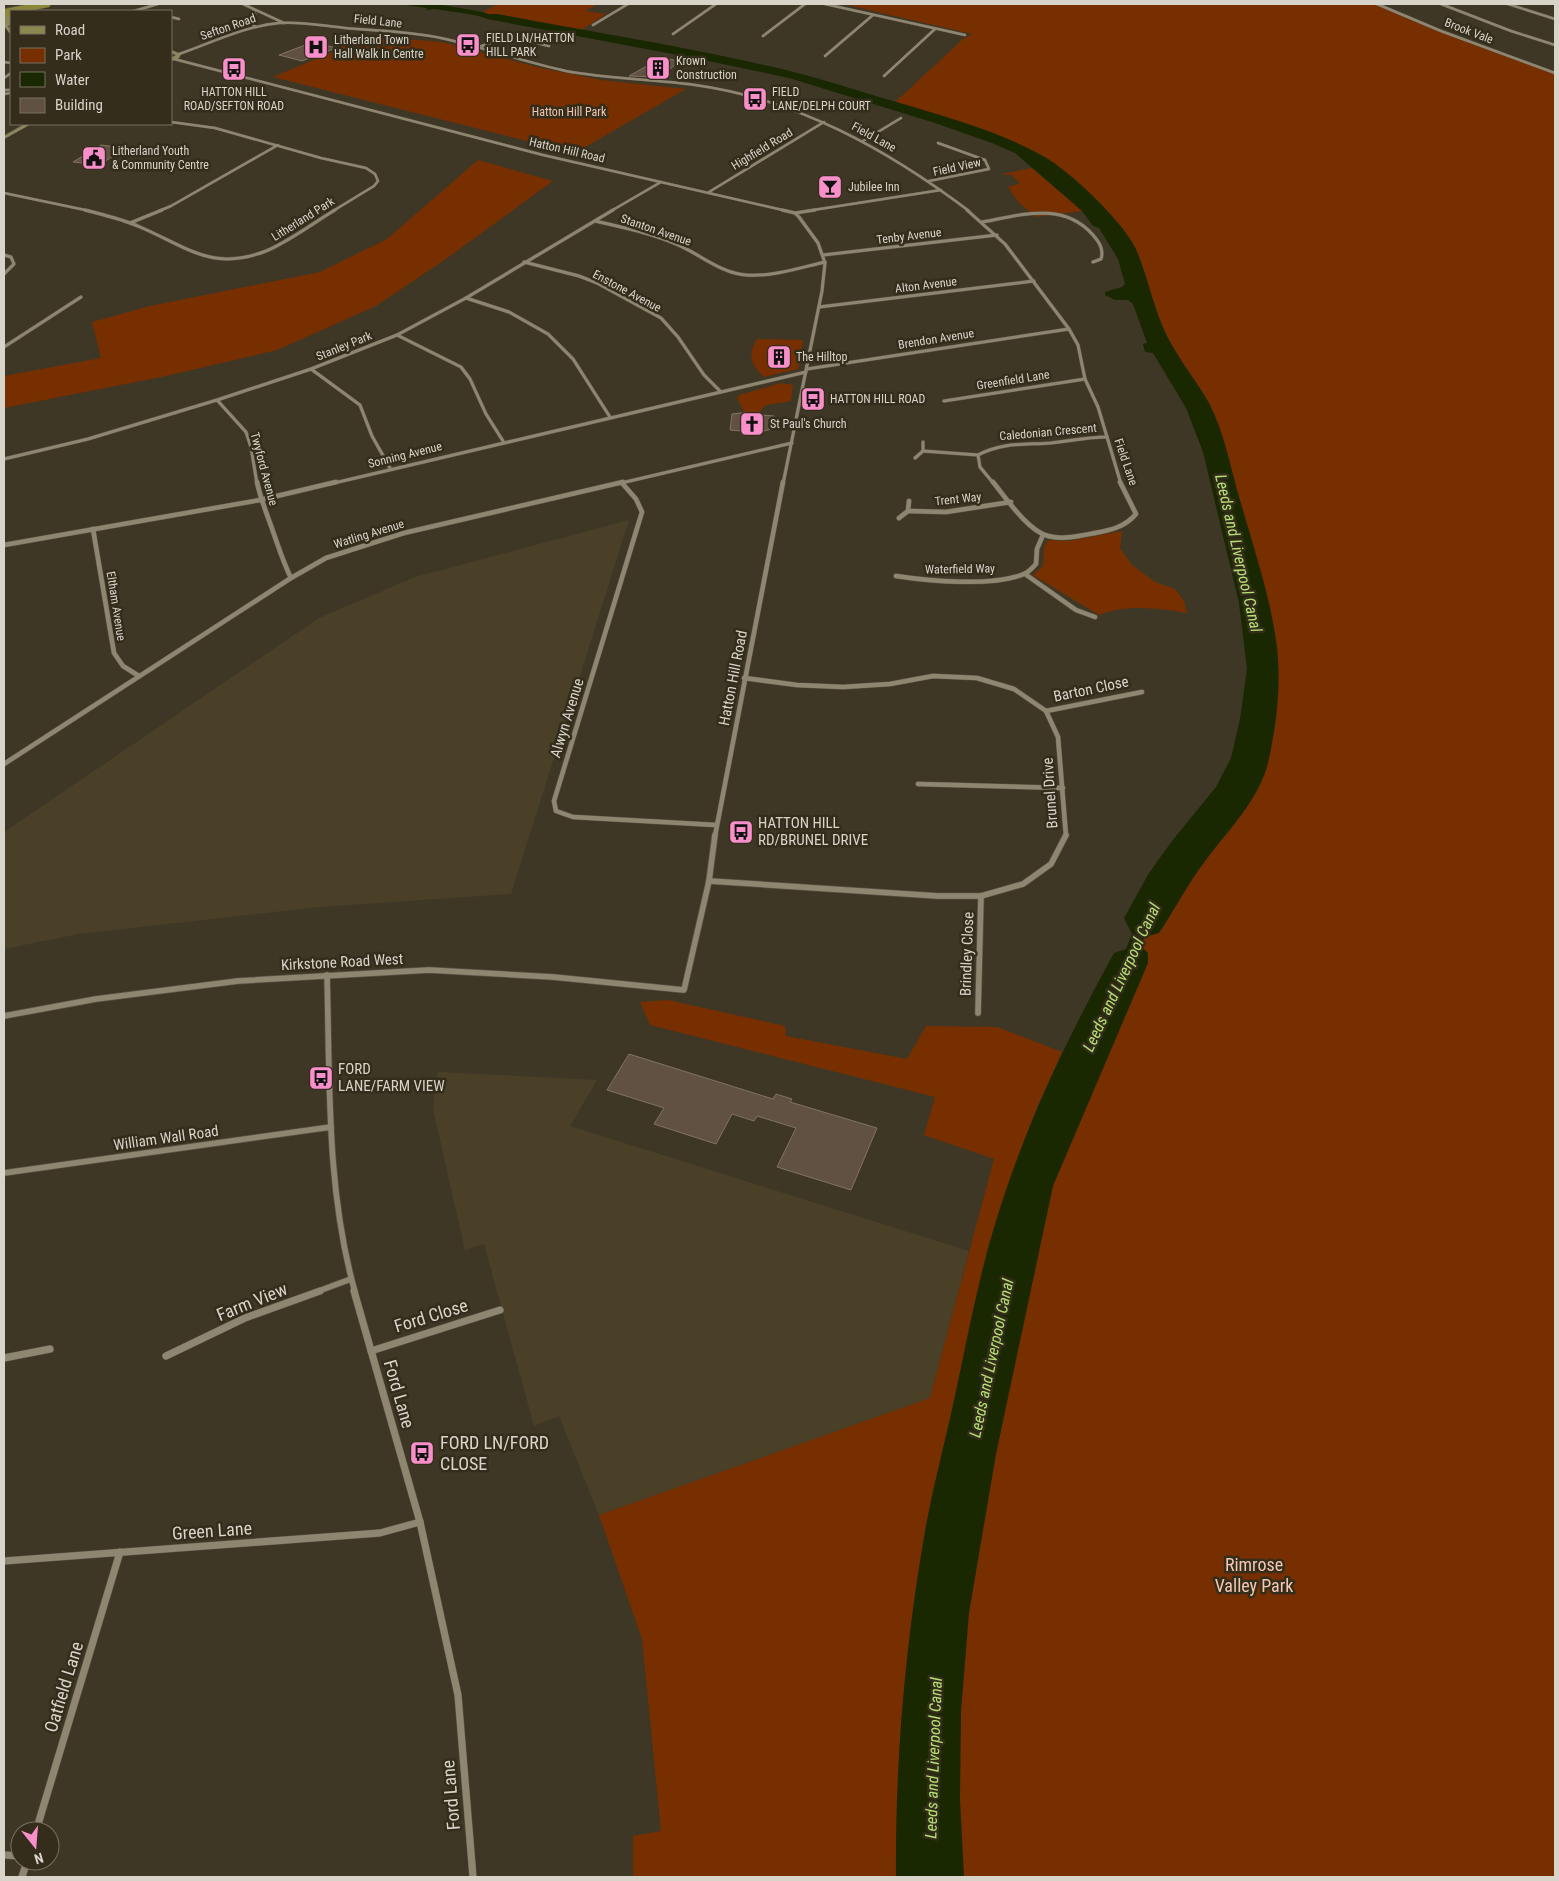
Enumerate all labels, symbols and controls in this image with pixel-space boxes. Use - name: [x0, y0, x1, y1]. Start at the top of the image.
- legend: [10, 10, 172, 125]
- street label: Sefton Road: [198, 11, 258, 43]
- street label: Field Lane: [353, 12, 403, 31]
- street label: Brook Vale: [1443, 15, 1496, 47]
- text: Road: [55, 21, 85, 39]
- place label: FIELD LN/HATTON HILL PARK: [486, 31, 574, 59]
- bus stop icon: FIELD LN/HATTON HILL PARK: [455, 32, 481, 58]
- place label: Litherland Town Hall Walk In Centre: [334, 33, 424, 61]
- hospital icon: Litherland Town Hall Walk In Centre: [303, 34, 329, 60]
- text: Park: [55, 46, 82, 64]
- place label: Krown Construction: [676, 54, 737, 82]
- building icon: Krown Construction: [645, 55, 671, 81]
- bus stop icon: HATTON HILL ROAD/SEFTON ROAD: [221, 56, 247, 82]
- text: Water: [55, 71, 90, 89]
- place label: HATTON HILL ROAD/SEFTON ROAD: [184, 85, 284, 113]
- place label: FIELD LANE/DELPH COURT: [772, 85, 871, 113]
- bus stop icon: FIELD LANE/DELPH COURT: [742, 86, 768, 112]
- text: Building: [55, 96, 103, 114]
- park label: Hatton Hill Park: [532, 105, 607, 119]
- street label: Field Lane: [849, 119, 899, 155]
- street label: Highfield Road: [729, 125, 795, 173]
- street label: Hatton Hill Road: [528, 134, 606, 166]
- place label: Litherland Youth & Community Centre: [112, 144, 209, 172]
- public building icon: Litherland Youth & Community Centre: [81, 145, 107, 171]
- street label: Field View: [932, 155, 982, 179]
- bar icon: Jubilee Inn: [817, 174, 843, 200]
- place label: Jubilee Inn: [848, 180, 900, 194]
- street label: Litherland Park: [269, 194, 338, 244]
- street label: Stanton Avenue: [619, 211, 694, 249]
- street label: Tenby Avenue: [876, 225, 943, 247]
- street label: Enstone Avenue: [590, 267, 664, 315]
- street label: Alton Avenue: [894, 274, 958, 296]
- street label: Brendon Avenue: [897, 326, 975, 352]
- street label: Stanley Park: [314, 328, 374, 364]
- building icon: The Hilltop: [766, 344, 792, 370]
- place label: The Hilltop: [796, 350, 848, 364]
- street label: Greenfield Lane: [976, 367, 1051, 393]
- bus stop icon: HATTON HILL ROAD: [800, 386, 826, 412]
- place label: HATTON HILL ROAD: [830, 392, 926, 406]
- church icon: St Paul's Church: [739, 411, 765, 437]
- place label: St Paul's Church: [770, 417, 847, 431]
- street label: Caledonian Crescent: [999, 421, 1098, 443]
- street label: Twyford Avenue: [247, 431, 281, 508]
- street label: Field Lane: [1111, 437, 1141, 488]
- street label: Sonning Avenue: [367, 439, 444, 471]
- water label: Leeds and Liverpool Canal: [1211, 472, 1266, 634]
- street label: Trent Way: [934, 490, 982, 508]
- street label: Watling Avenue: [332, 517, 406, 551]
- street label: Waterfield Way: [925, 561, 995, 577]
- street label: Eltham Avenue: [104, 570, 128, 642]
- street label: Hatton Hill Road: [715, 629, 751, 727]
- street label: Barton Close: [1052, 672, 1130, 706]
- street label: Alwyn Avenue: [546, 676, 588, 760]
- street label: Brunel Drive: [1039, 757, 1061, 829]
- place label: HATTON HILL RD/BRUNEL DRIVE: [758, 814, 868, 849]
- bus stop icon: HATTON HILL RD/BRUNEL DRIVE: [728, 819, 754, 845]
- water label: Leeds and Liverpool Canal: [1079, 900, 1164, 1054]
- street label: Brindley Close: [957, 912, 977, 996]
- street label: Kirkstone Road West: [280, 950, 404, 974]
- place label: FORD LANE/FARM VIEW: [338, 1060, 445, 1095]
- bus stop icon: FORD LANE/FARM VIEW: [308, 1065, 334, 1091]
- street label: William Wall Road: [112, 1122, 220, 1154]
- water label: Leeds and Liverpool Canal: [965, 1277, 1018, 1439]
- street label: Farm View: [213, 1278, 291, 1325]
- street label: Ford Close: [391, 1294, 470, 1337]
- street label: Ford Lane: [380, 1357, 419, 1431]
- place label: FORD LN/FORD CLOSE: [440, 1432, 549, 1474]
- bus stop icon: FORD LN/FORD CLOSE: [409, 1440, 435, 1466]
- street label: Green Lane: [171, 1517, 253, 1544]
- park label: Rimrose Valley Park: [1215, 1554, 1293, 1596]
- street label: Oatfield Lane: [40, 1639, 87, 1735]
- water label: Leeds and Liverpool Canal: [921, 1677, 946, 1839]
- street label: Ford Lane: [437, 1759, 464, 1831]
- north arrow: [10, 1821, 60, 1871]
- text: N: [32, 1850, 45, 1867]

